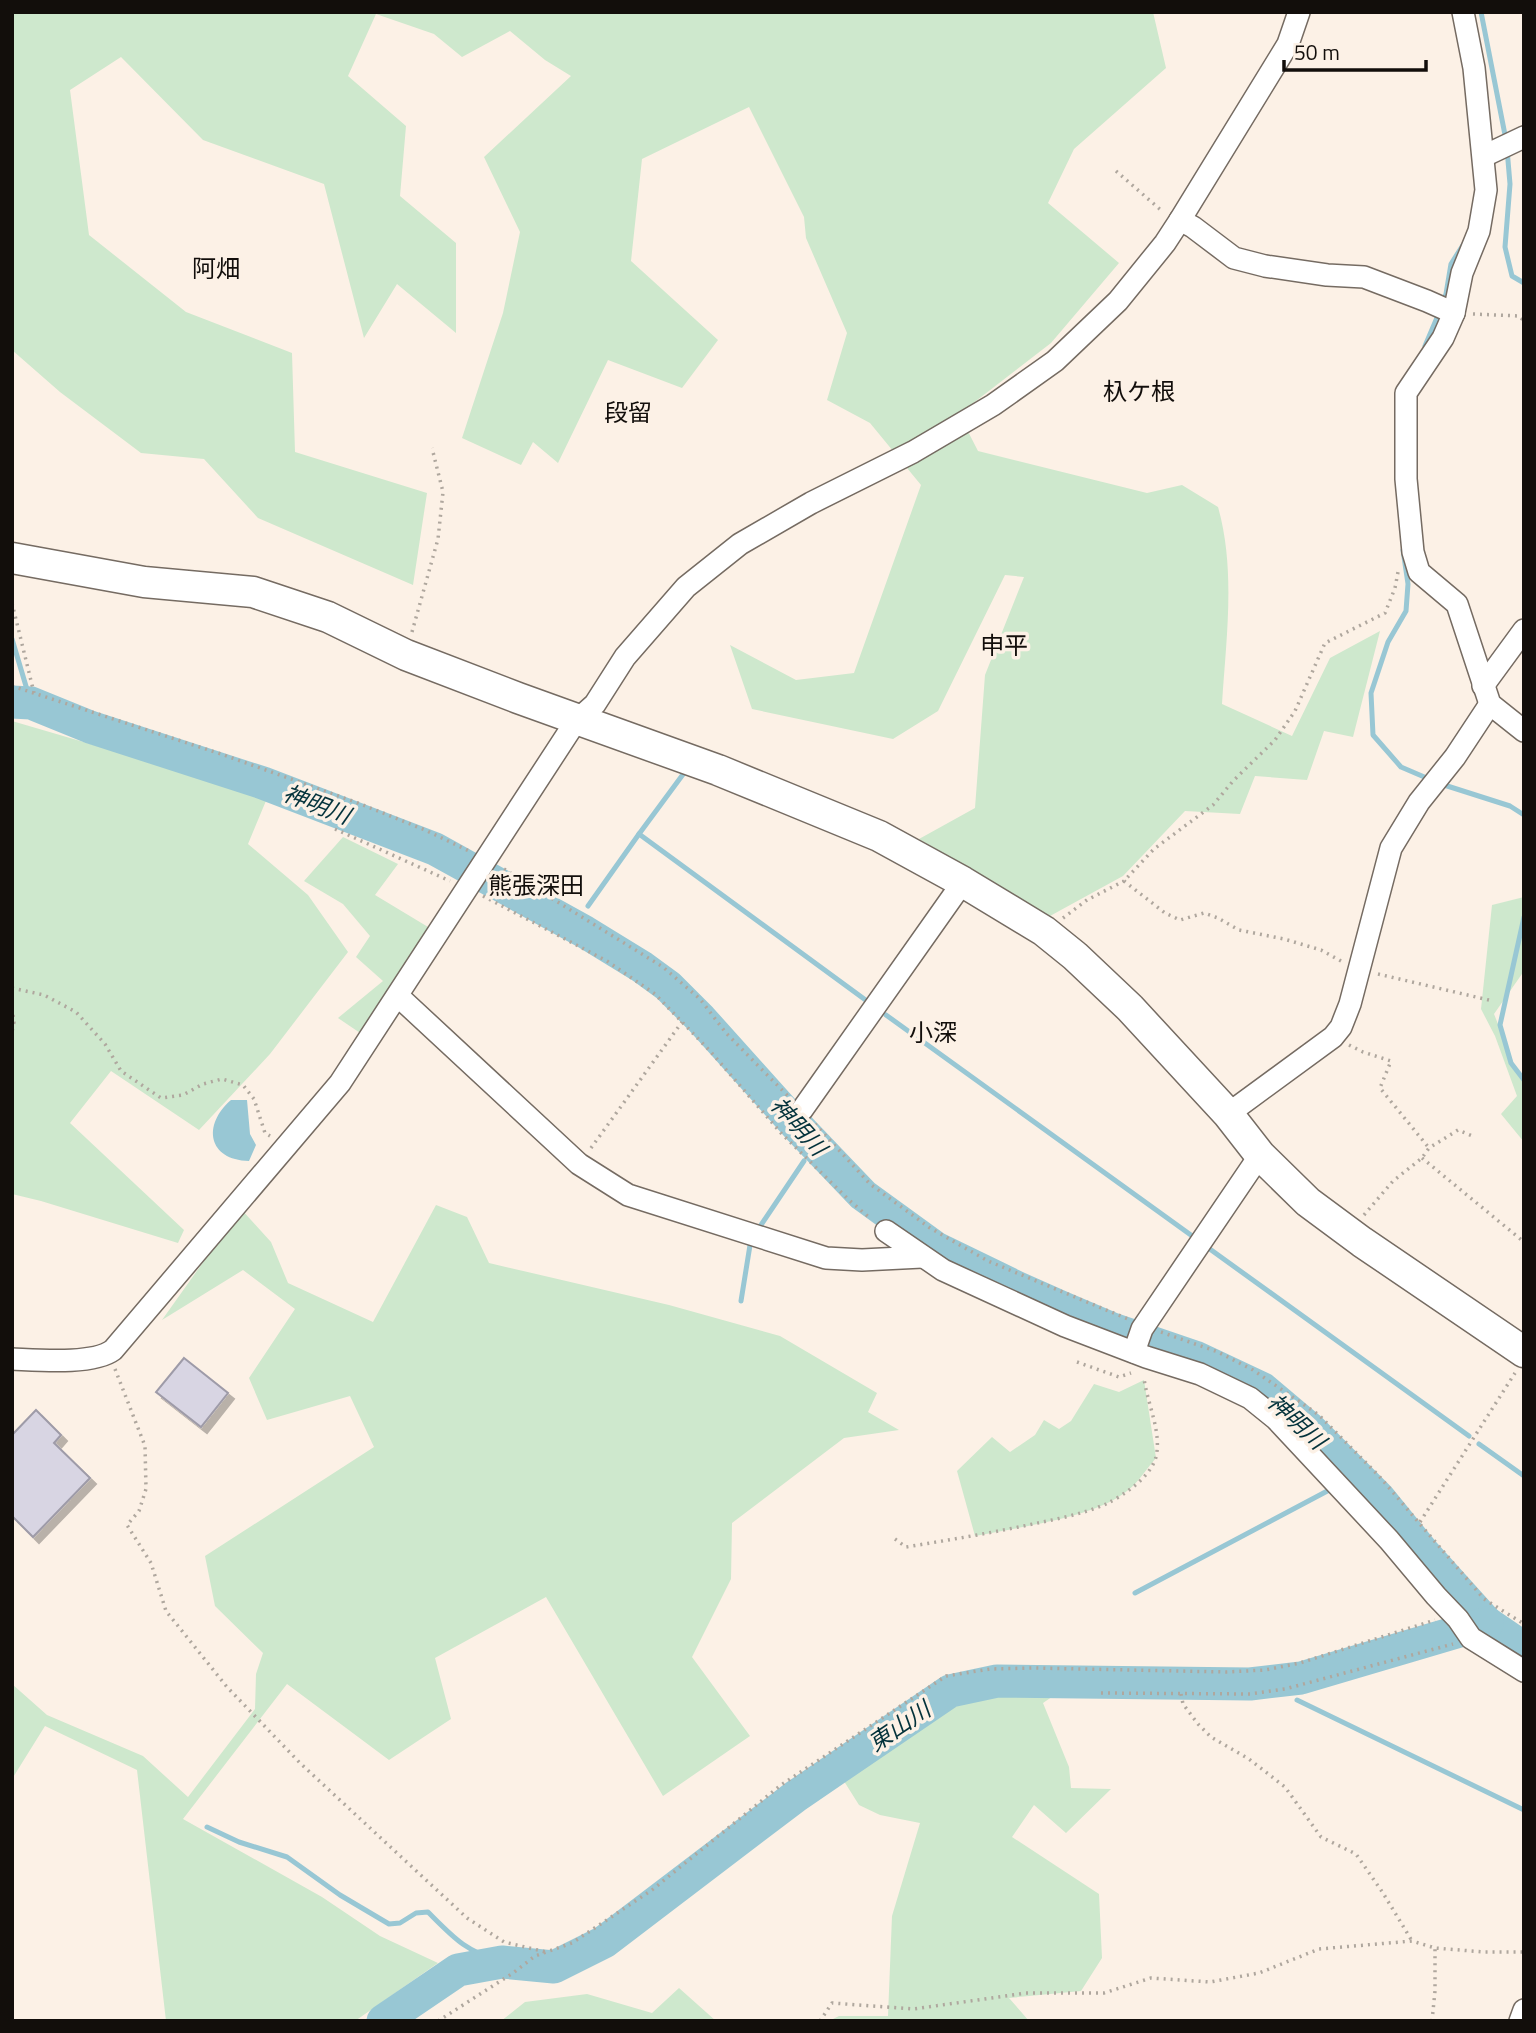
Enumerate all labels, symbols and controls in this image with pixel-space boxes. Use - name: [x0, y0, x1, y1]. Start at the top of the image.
- scale bar: [1284, 28, 1426, 72]
- text: 50 m: [1294, 36, 1340, 68]
- district label: 阿畑: [192, 250, 240, 286]
- district label: 杁ケ根: [1103, 373, 1175, 409]
- district label: 段留: [604, 394, 652, 430]
- district label: 申平: [980, 627, 1028, 663]
- water label: 神明川: [279, 775, 358, 834]
- district label: 熊張深田: [488, 867, 584, 903]
- district label: 小深: [909, 1014, 957, 1050]
- water label: 神明川: [763, 1089, 837, 1166]
- water label: 神明川: [1260, 1385, 1336, 1459]
- water label: 東山川: [861, 1691, 940, 1760]

